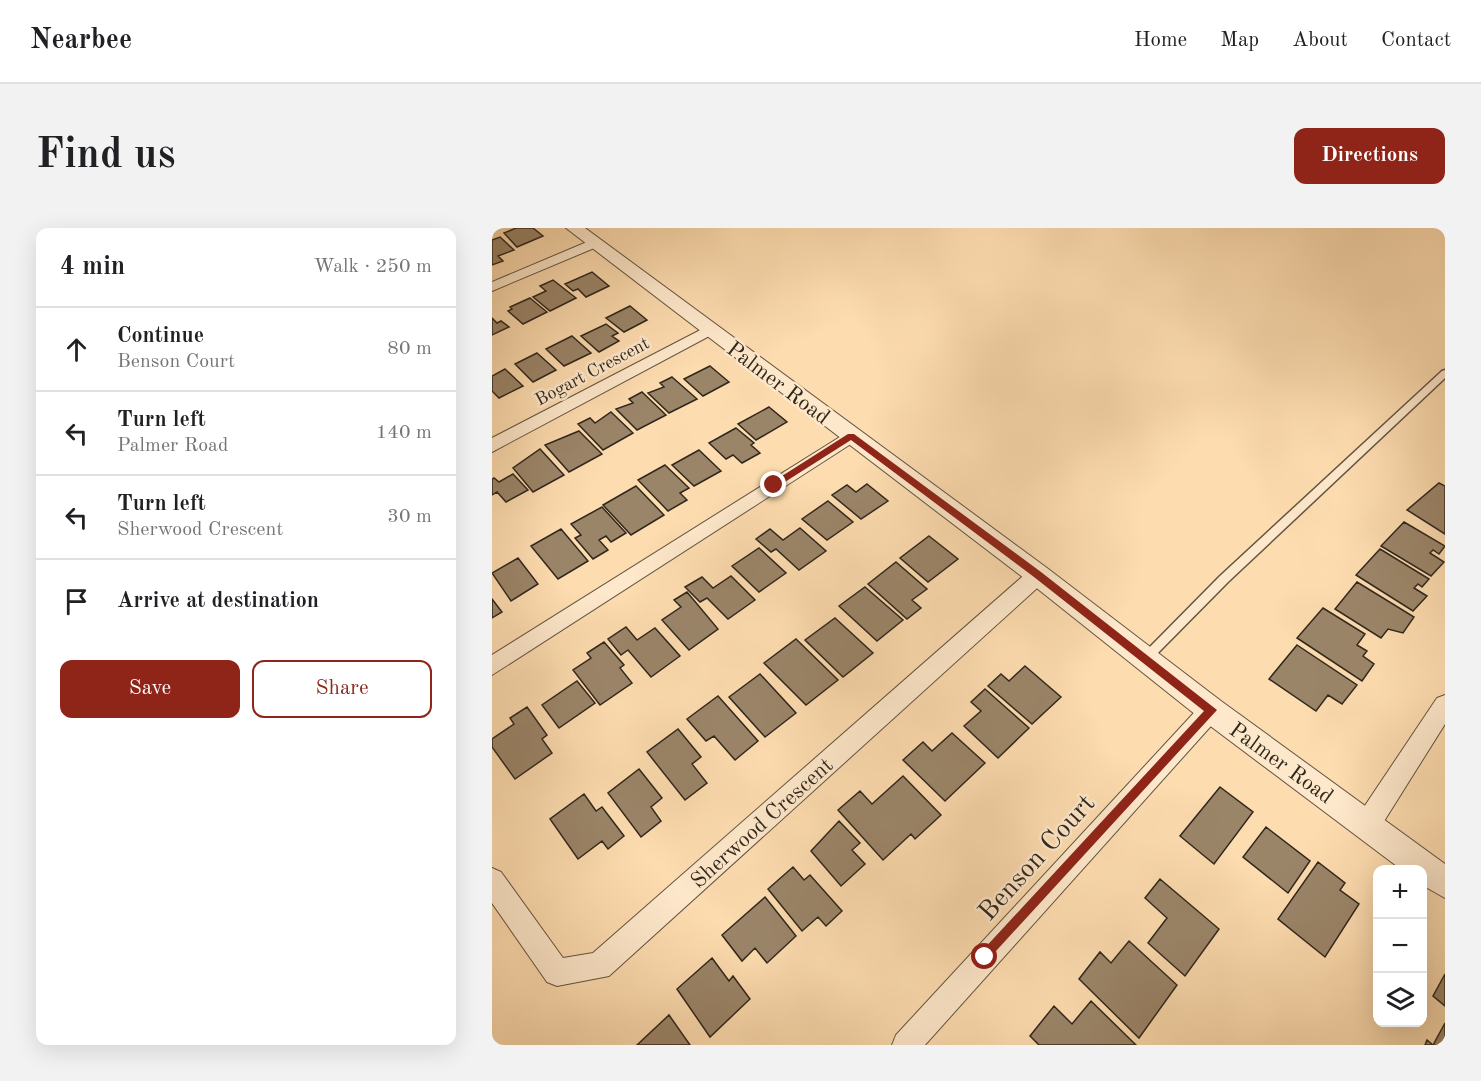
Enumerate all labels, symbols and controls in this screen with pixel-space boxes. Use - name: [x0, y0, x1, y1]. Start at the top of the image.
- text: Nearbee: [30, 27, 132, 55]
- text: Home: [1134, 30, 1187, 51]
- text: Map: [1220, 30, 1259, 51]
- text: About: [1292, 30, 1348, 51]
- text: Contact: [1381, 30, 1451, 51]
- button: Directions: [1294, 128, 1445, 184]
- text: Find us: [36, 135, 175, 177]
- text: 4 min: [60, 254, 125, 280]
- text: Walk · 250 m: [313, 257, 432, 277]
- text: Continue: [117, 325, 204, 347]
- icon: ahead: [60, 333, 93, 366]
- street label: Bogart Crescent: [532, 334, 652, 409]
- street label: Palmer Road: [722, 338, 833, 429]
- text: 80 m: [387, 339, 432, 359]
- text: Benson Court: [117, 352, 235, 372]
- text: Turn left: [117, 409, 206, 431]
- icon: left: [60, 417, 93, 450]
- text: 140 m: [376, 423, 432, 443]
- text: Palmer Road: [117, 436, 228, 456]
- route end: [760, 471, 786, 497]
- text: Turn left: [117, 493, 206, 515]
- icon: left: [60, 501, 93, 534]
- text: 30 m: [387, 507, 432, 527]
- text: Sherwood Crescent: [117, 520, 283, 540]
- icon: arrive: [60, 585, 93, 618]
- text: Arrive at destination: [117, 590, 319, 612]
- button: Save: [60, 660, 240, 718]
- button: Share: [252, 660, 432, 718]
- street label: Palmer Road: [1225, 719, 1337, 809]
- street label: Sherwood Crescent: [687, 754, 838, 893]
- street label: Benson Court: [974, 790, 1100, 926]
- map controls: [1373, 865, 1427, 1027]
- button: +: [1373, 865, 1427, 919]
- button: −: [1373, 919, 1427, 973]
- route start: [971, 943, 997, 969]
- button: layers: [1373, 973, 1427, 1027]

